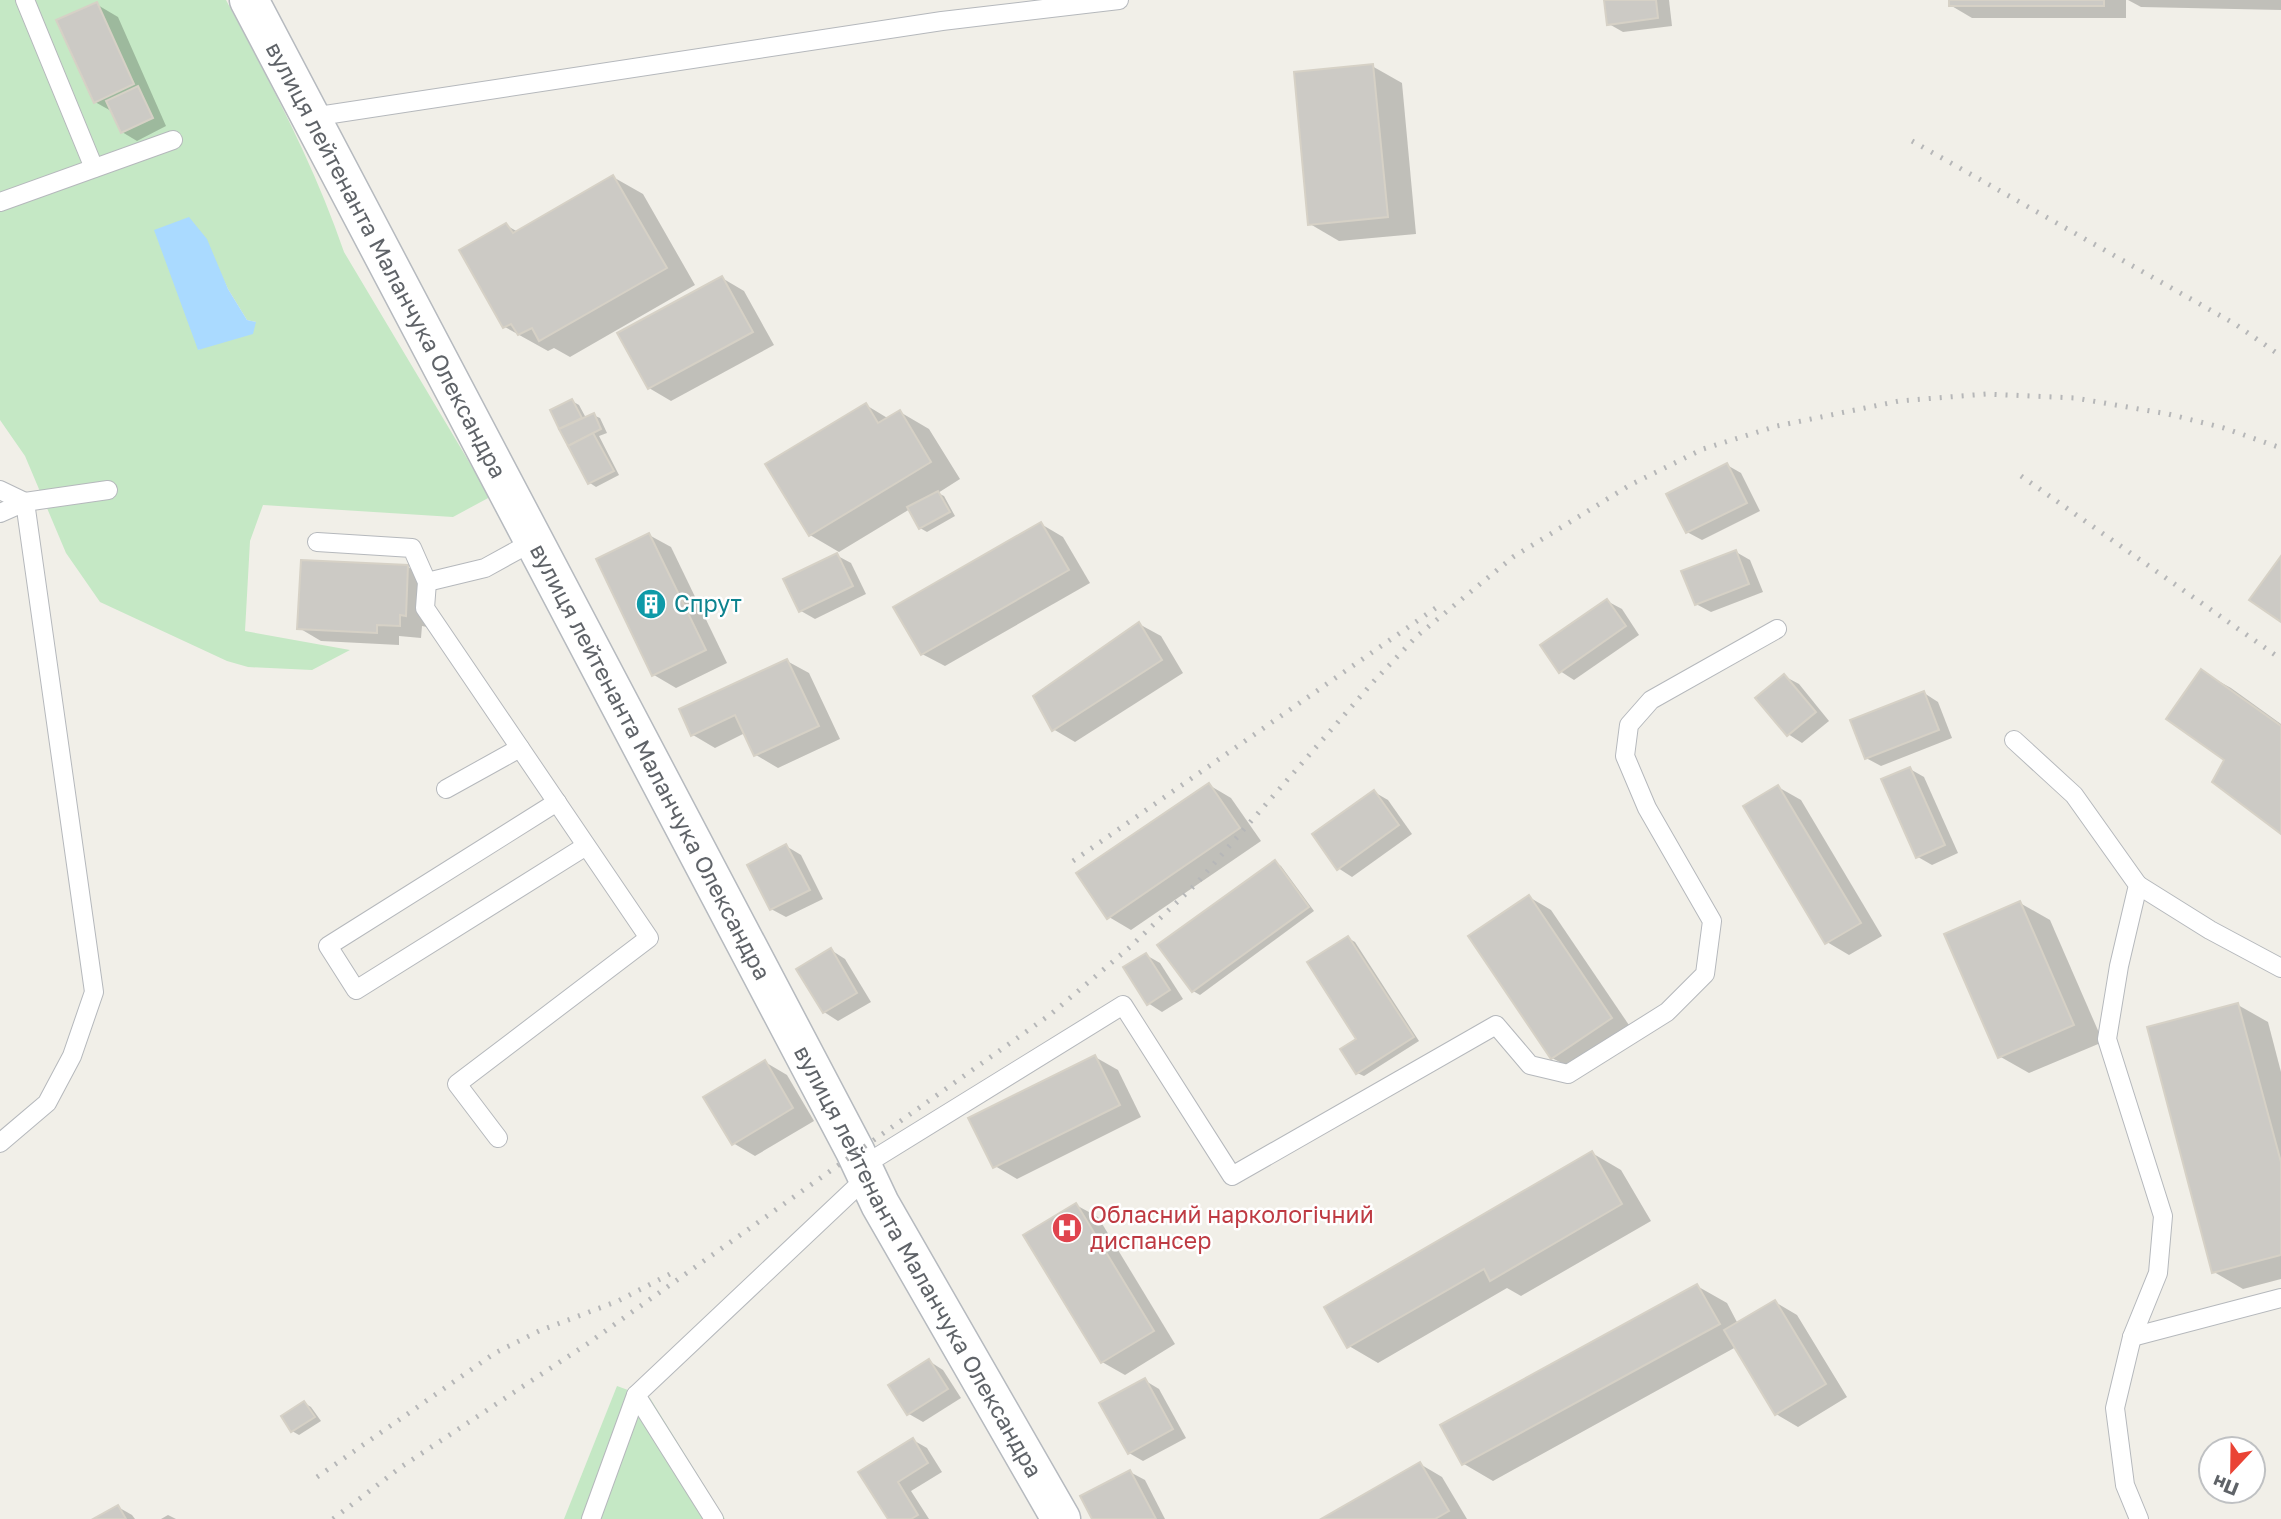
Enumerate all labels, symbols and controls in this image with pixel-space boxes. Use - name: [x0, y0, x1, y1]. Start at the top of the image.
- street label: вулиця лейтенанта Маланчука Олександра: [261, 37, 513, 483]
- street label: вулиця лейтенанта Маланчука Олександра: [525, 539, 777, 984]
- building icon: Спрут: [634, 587, 668, 621]
- place label: Спрут: [674, 589, 742, 617]
- street label: вулиця лейтенанта Маланчука Олександра: [789, 1040, 1049, 1482]
- place label: Обласний наркологічний диспансер: [1090, 1200, 1374, 1254]
- hospital icon: Обласний наркологічний диспансер: [1050, 1211, 1084, 1245]
- north arrow: [2197, 1435, 2267, 1505]
- text: Пн: [2209, 1471, 2242, 1502]

